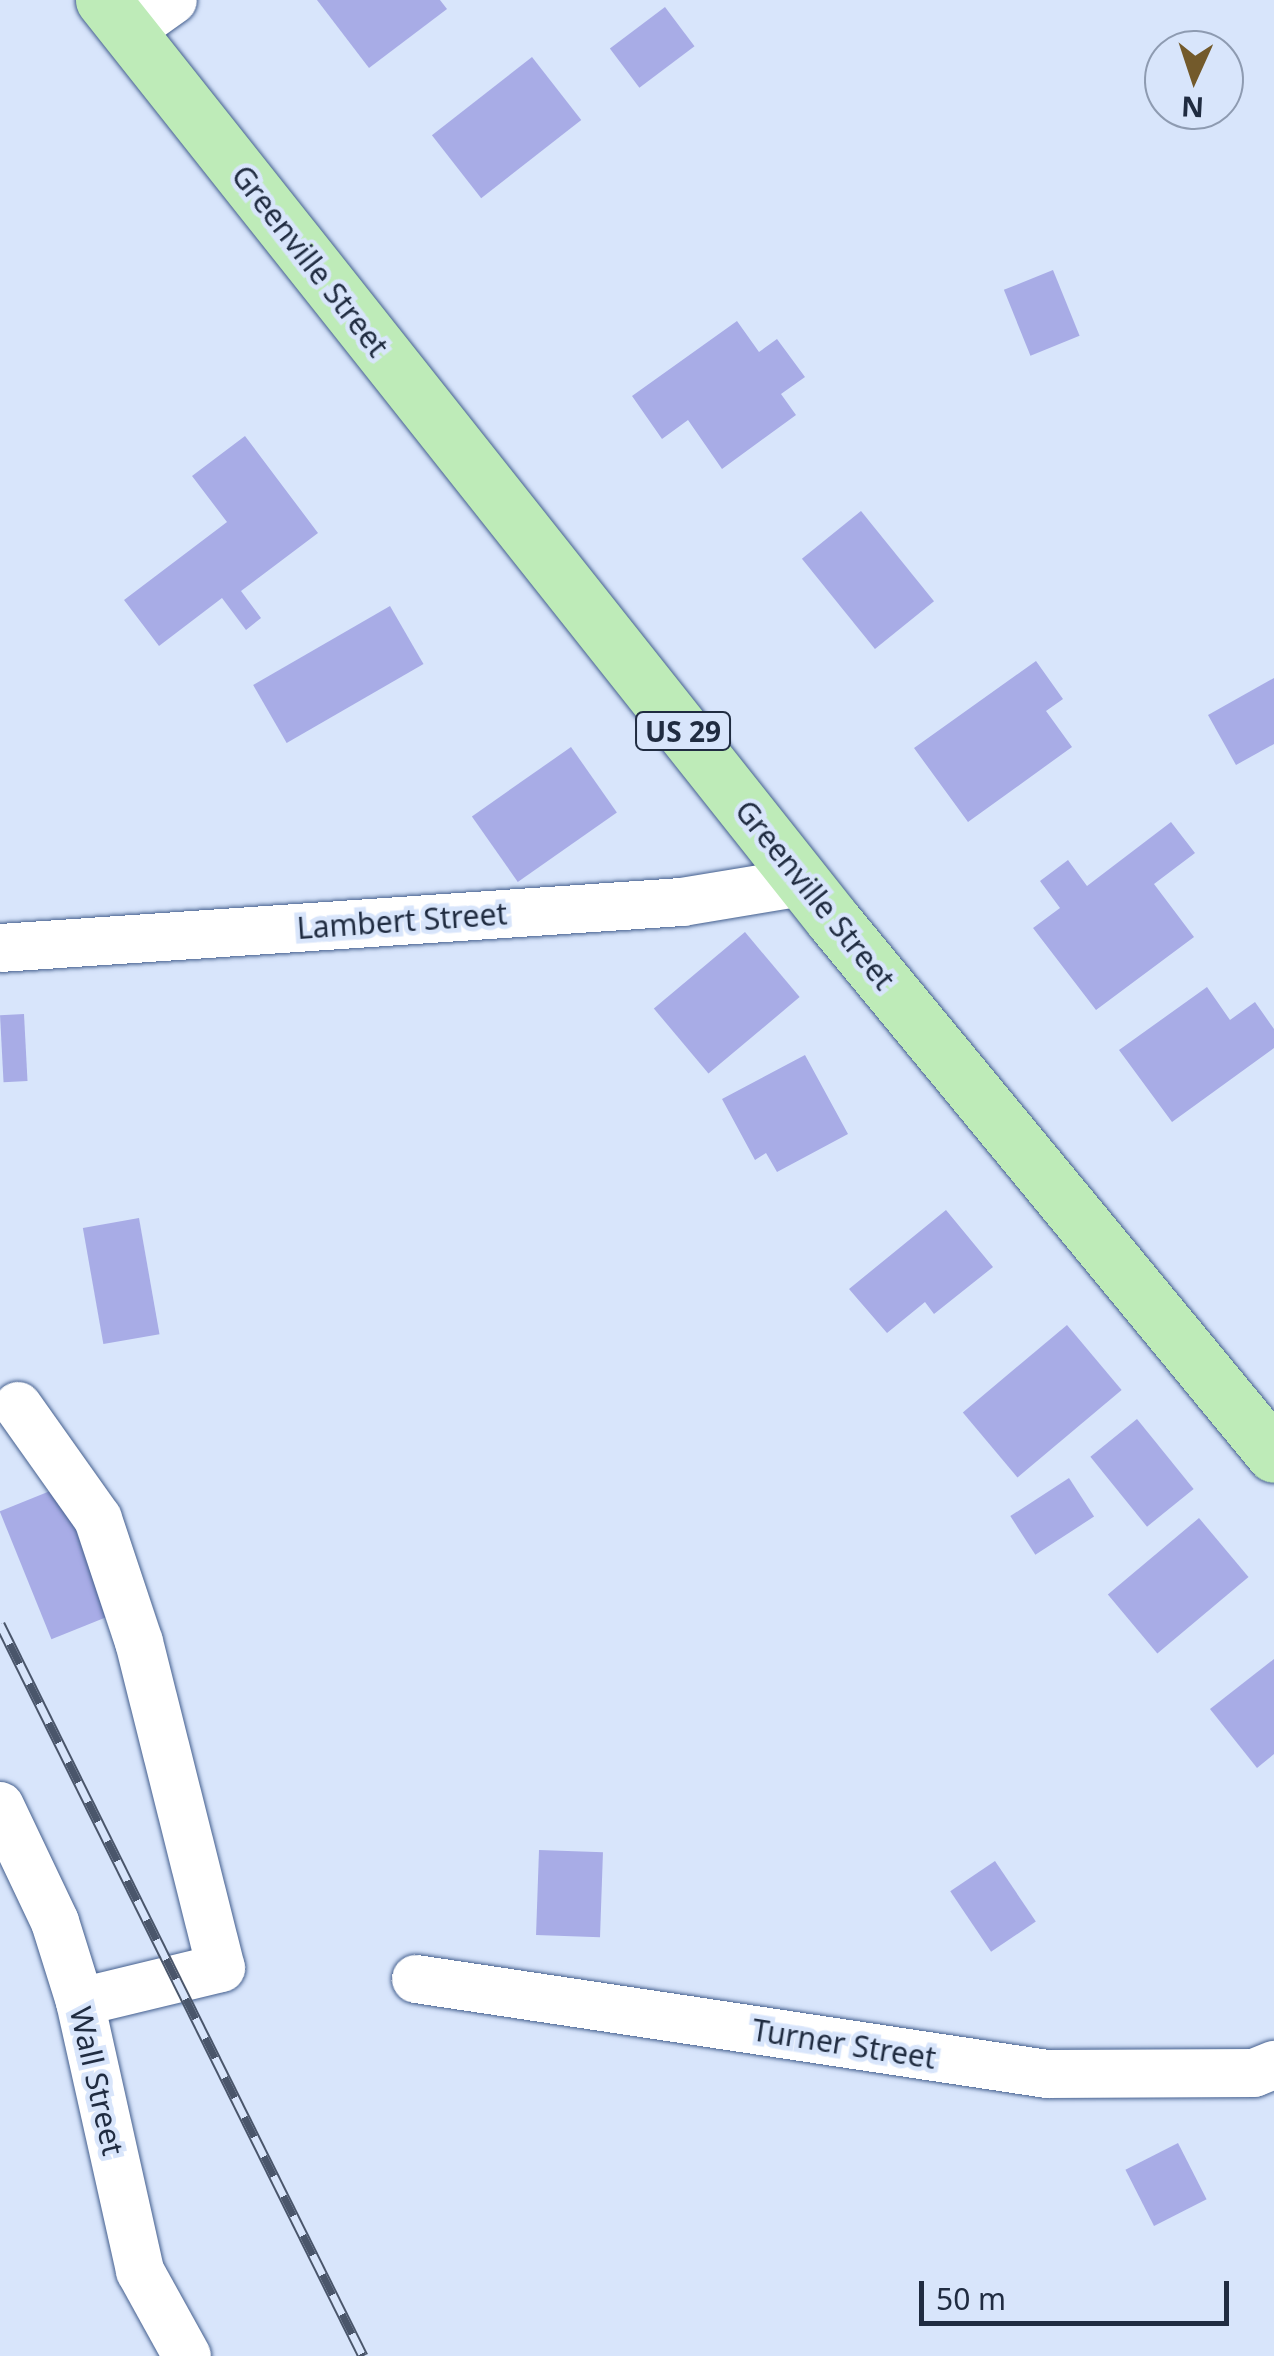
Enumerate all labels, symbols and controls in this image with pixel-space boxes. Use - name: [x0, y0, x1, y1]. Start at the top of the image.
- north arrow: [1144, 30, 1244, 130]
- text: N: [1180, 88, 1205, 128]
- street label: Greenville Street: [224, 158, 396, 364]
- road number: US 29: [633, 708, 733, 754]
- street label: Greenville Street: [728, 793, 902, 997]
- street label: Lambert Street: [296, 896, 508, 946]
- street label: Wall Street: [62, 2003, 132, 2159]
- street label: Turner Street: [750, 2012, 938, 2076]
- scale bar: [924, 2261, 1234, 2323]
- text: 50 m: [936, 2278, 1006, 2319]

